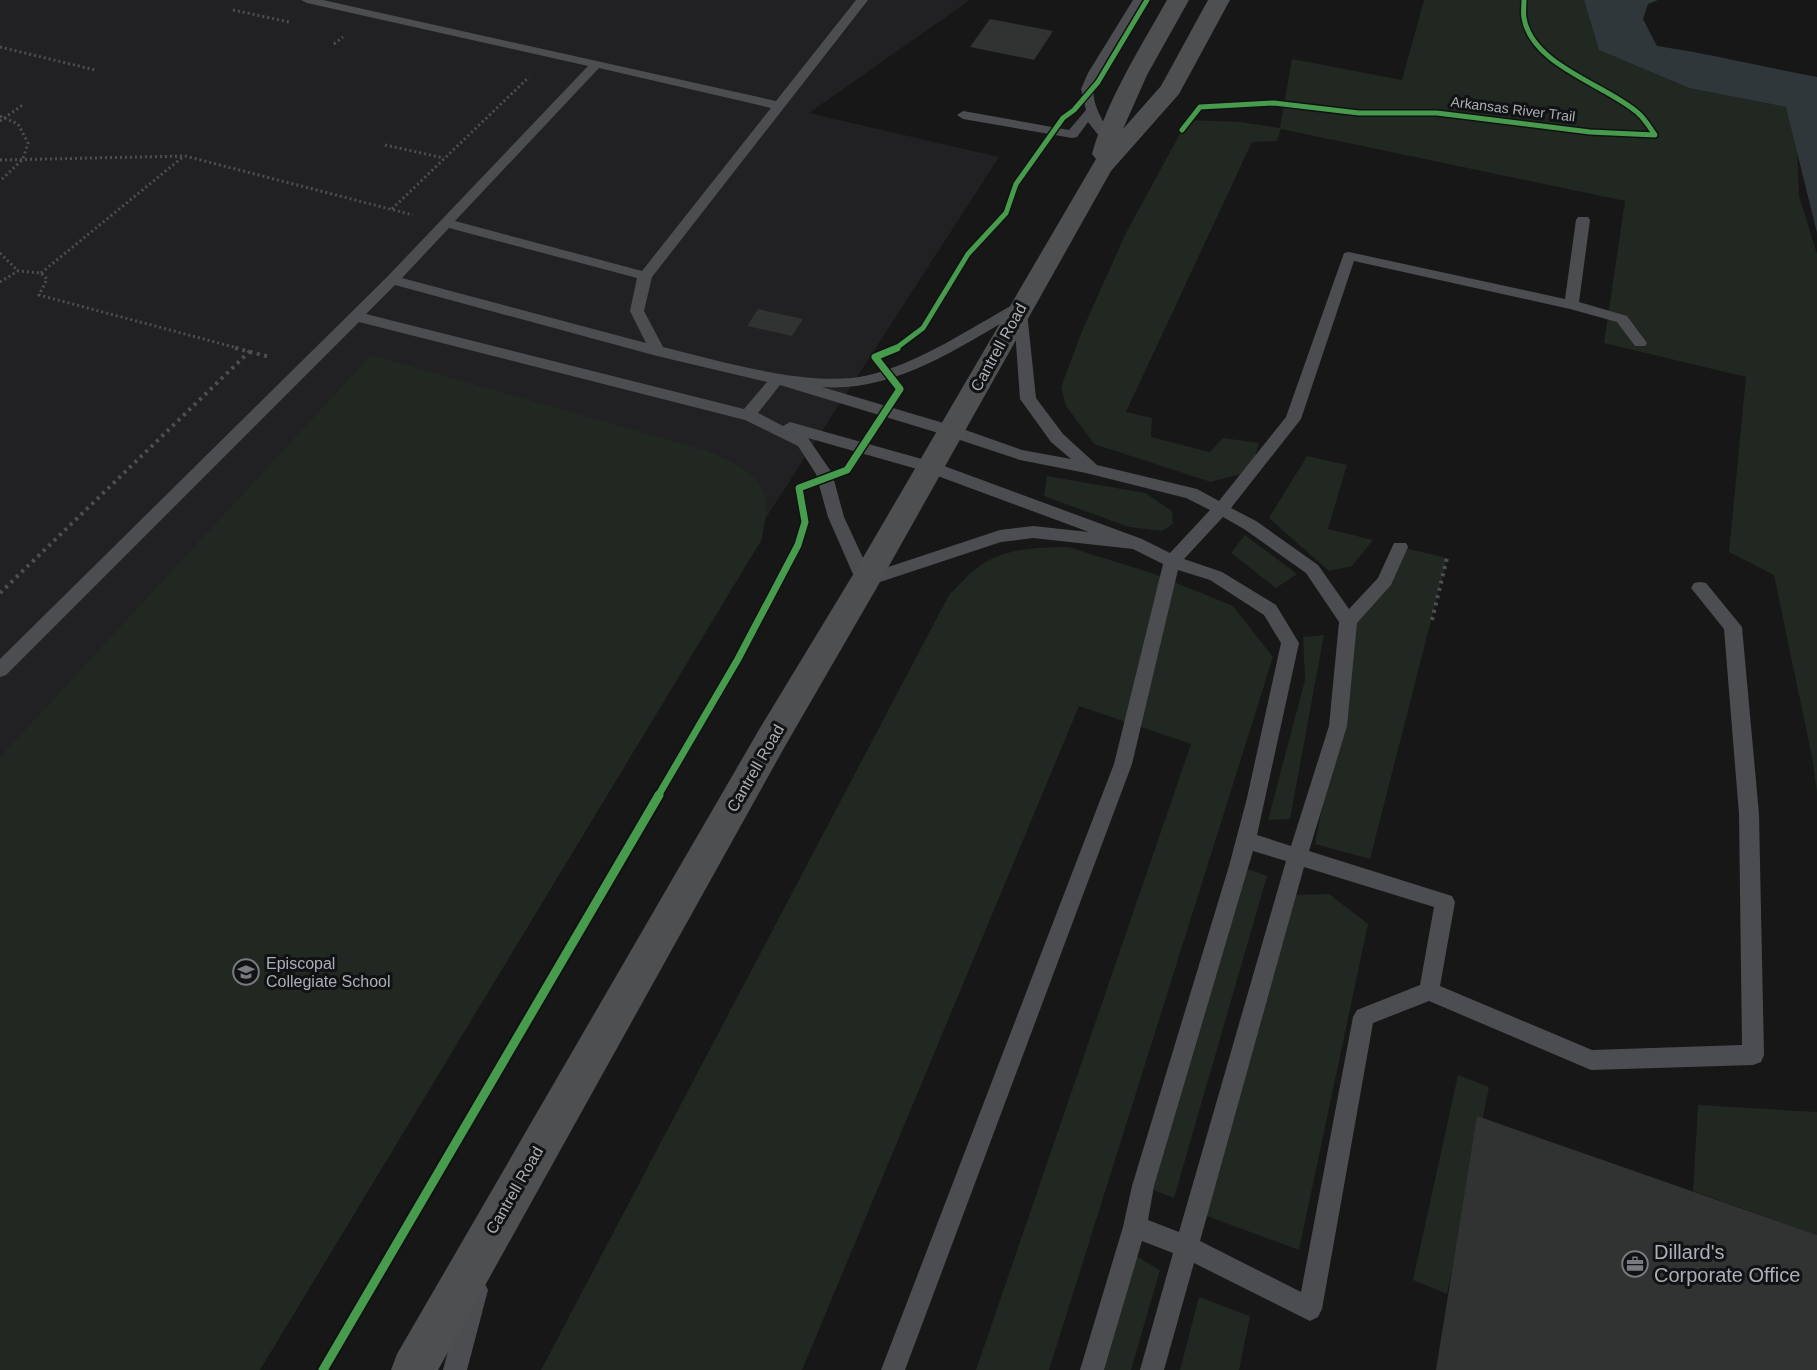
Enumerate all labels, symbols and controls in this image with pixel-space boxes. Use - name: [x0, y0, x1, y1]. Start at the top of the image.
- street label: Arkansas River Trail: [1450, 93, 1576, 125]
- street label: Cantrell Road: [967, 300, 1030, 394]
- street label: Cantrell Road: [724, 722, 787, 815]
- place label: Episcopal Collegiate School: [266, 955, 391, 990]
- school or university icon: Episcopal Collegiate School: [231, 957, 261, 987]
- street label: Cantrell Road: [483, 1144, 546, 1237]
- place label: Dillard's Corporate Office: [1654, 1241, 1800, 1286]
- office icon: Dillard's Corporate Office: [1620, 1249, 1650, 1279]

